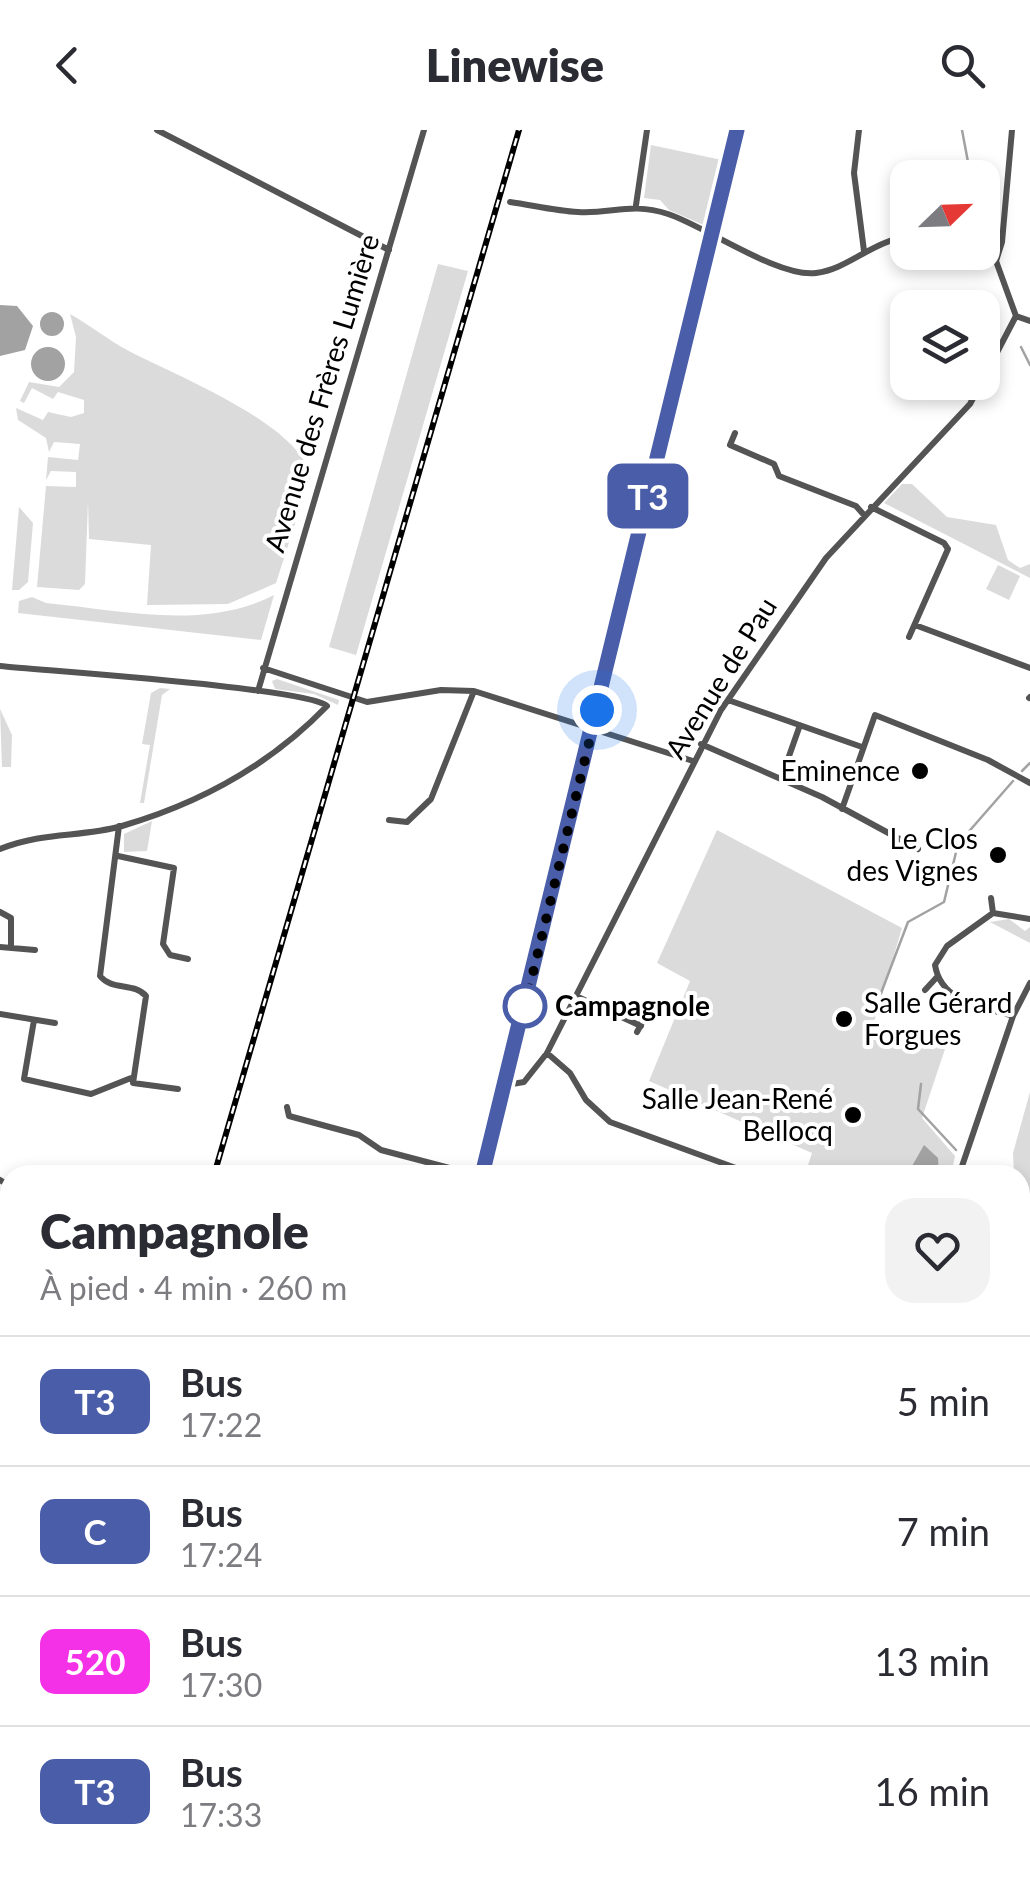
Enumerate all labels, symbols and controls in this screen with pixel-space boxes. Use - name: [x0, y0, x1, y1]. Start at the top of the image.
- icon: back: [40, 38, 95, 93]
- text: Linewise: [426, 38, 604, 92]
- icon: search: [935, 38, 990, 93]
- north arrow: [890, 160, 1000, 270]
- map controls: [890, 160, 1000, 400]
- street label: Avenue des Frères Lumière: [256, 230, 386, 556]
- button: layers: [890, 290, 1000, 400]
- line badge: T3: [603, 464, 693, 528]
- text: T3: [627, 475, 669, 517]
- street label: Avenue de Pau: [657, 591, 783, 764]
- your location: [572, 685, 622, 735]
- place label: Eminence: [781, 753, 900, 787]
- marker: Eminence: [909, 760, 931, 782]
- place label: Le Clos des Vignes: [846, 821, 978, 887]
- marker: Le Clos des Vignes: [987, 844, 1009, 866]
- marker: Campagnole: [504, 985, 546, 1027]
- place label: Salle Gérard Forgues: [864, 985, 1012, 1051]
- place label: Campagnole: [555, 988, 710, 1022]
- marker: Salle Gérard Forgues: [833, 1008, 855, 1030]
- place label: Salle Jean-René Bellocq: [642, 1081, 833, 1147]
- marker: Salle Jean-René Bellocq: [842, 1104, 864, 1126]
- button: heart: [885, 1198, 990, 1303]
- text: Campagnole: [40, 1202, 309, 1259]
- text: À pied · 4 min · 260 m: [40, 1268, 347, 1307]
- text: Bus: [180, 1359, 243, 1405]
- text: 5 min: [897, 1378, 990, 1424]
- text: T3: [74, 1380, 116, 1422]
- text: 17:22: [180, 1405, 262, 1444]
- text: Bus: [180, 1489, 243, 1535]
- text: 7 min: [897, 1508, 990, 1554]
- text: C: [83, 1510, 107, 1552]
- text: 17:24: [180, 1535, 262, 1574]
- text: Bus: [180, 1619, 243, 1665]
- text: 13 min: [875, 1638, 990, 1684]
- text: 520: [65, 1640, 125, 1682]
- text: 17:30: [180, 1665, 262, 1704]
- text: Bus: [180, 1749, 243, 1795]
- text: 16 min: [875, 1768, 990, 1814]
- text: T3: [74, 1770, 116, 1812]
- text: 17:33: [180, 1795, 262, 1834]

